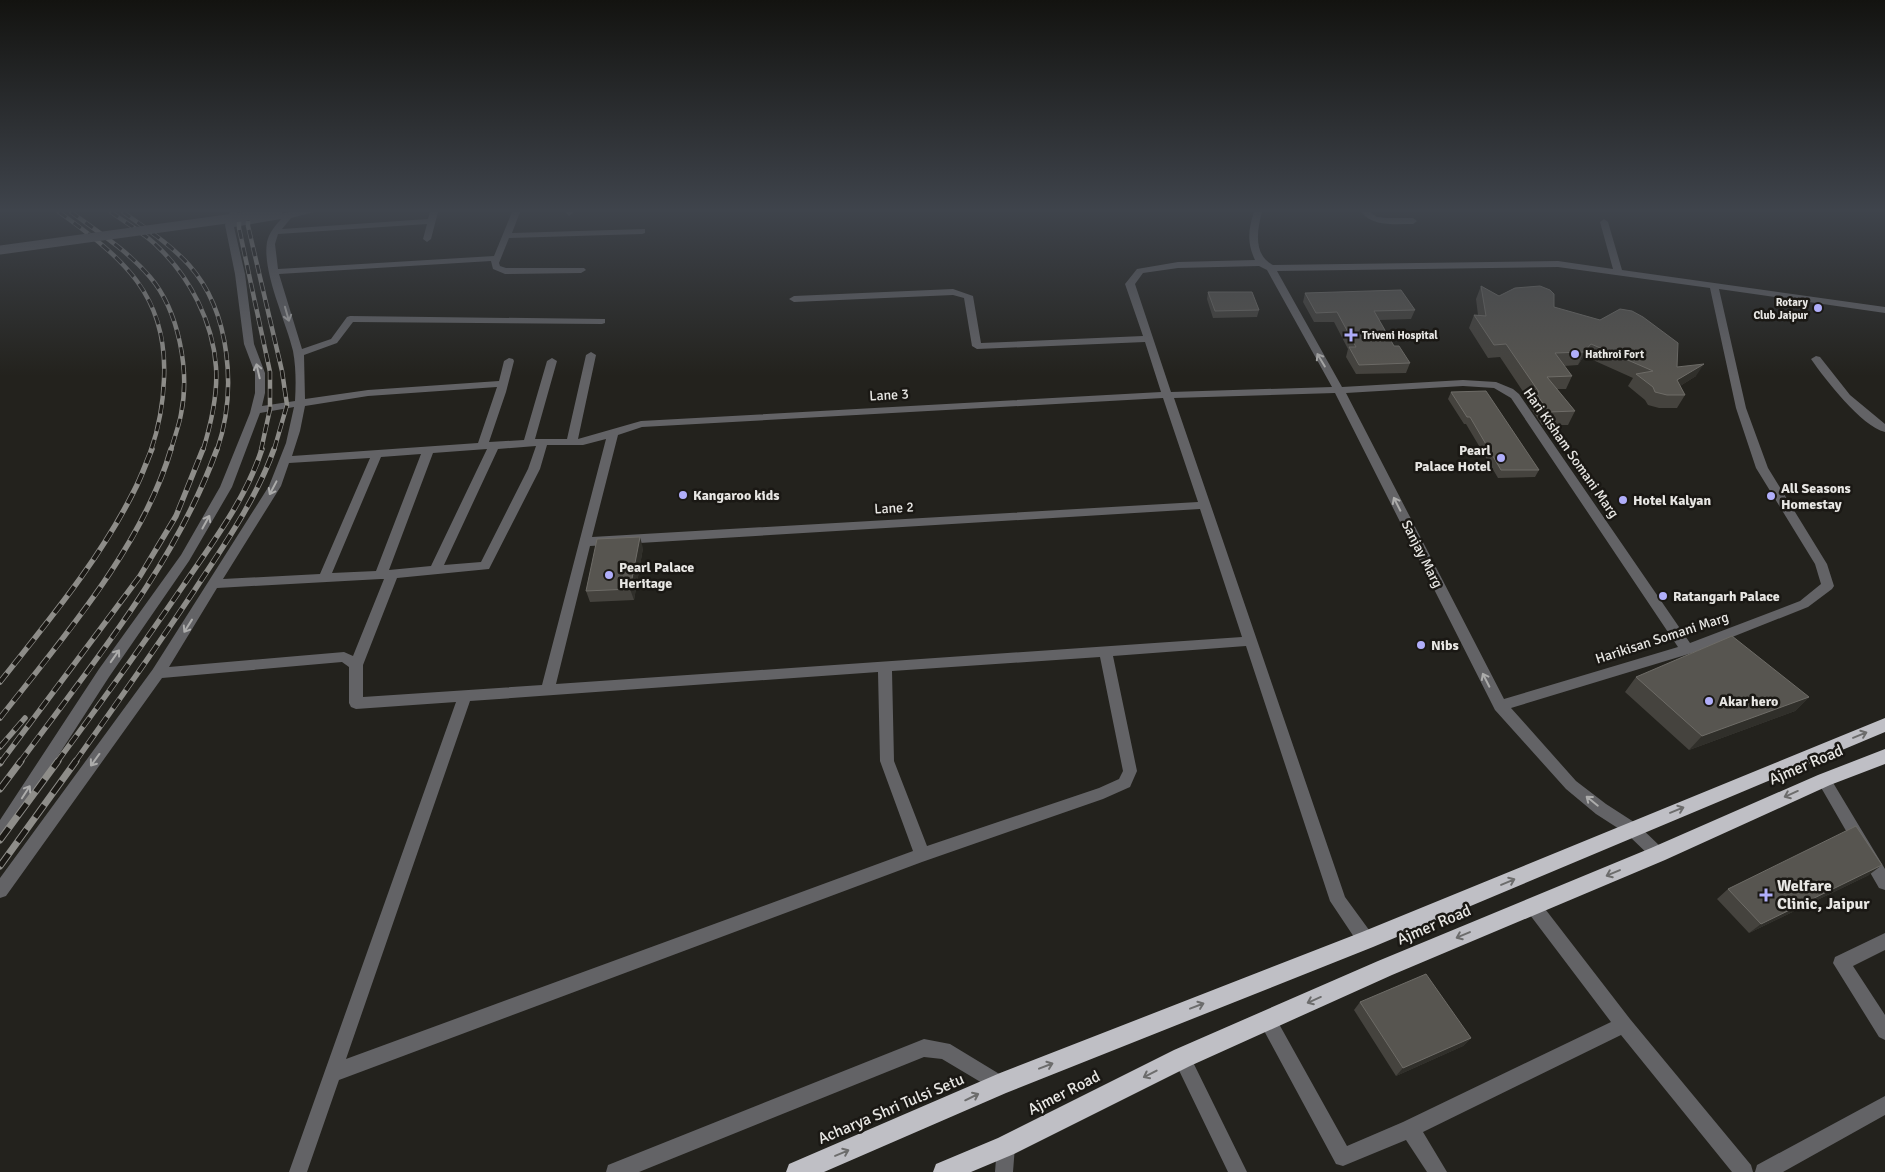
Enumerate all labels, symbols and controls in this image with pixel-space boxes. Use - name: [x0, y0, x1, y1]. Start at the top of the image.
- place label: Rotary Club Jaipur: [1753, 296, 1809, 322]
- marker: Rotary Club Jaipur: [1812, 302, 1824, 314]
- one-way arrow: [283, 306, 292, 322]
- marker: Triveni Hospital: [1344, 328, 1358, 342]
- place label: Triveni Hospital: [1362, 329, 1438, 342]
- marker: Hathroi Fort: [1569, 348, 1581, 360]
- place label: Hathroi Fort: [1585, 348, 1644, 361]
- one-way arrow: [1316, 353, 1326, 367]
- one-way arrow: [253, 363, 262, 379]
- street label: Lane 3: [869, 385, 909, 405]
- street label: Hari Kisham Somani Marg: [1520, 385, 1622, 521]
- place label: Pearl Palace Hotel: [1414, 442, 1492, 475]
- marker: Pearl Palace Hotel: [1495, 452, 1507, 464]
- one-way arrow: [268, 480, 277, 495]
- place label: All Seasons Homestay: [1781, 480, 1851, 513]
- place label: Kangaroo kids: [693, 487, 779, 504]
- marker: Kangaroo kids: [677, 489, 689, 501]
- marker: All Seasons Homestay: [1765, 490, 1777, 502]
- place label: Hotel Kalyan: [1633, 492, 1711, 509]
- marker: Hotel Kalyan: [1617, 494, 1629, 506]
- one-way arrow: [1392, 496, 1402, 511]
- street label: Lane 2: [874, 498, 914, 518]
- one-way arrow: [201, 514, 211, 529]
- street label: Sanjay Marg: [1398, 517, 1446, 591]
- place label: Pearl Palace Heritage: [619, 559, 694, 592]
- marker: Pearl Palace Heritage: [603, 569, 615, 581]
- place label: Ratangarh Palace: [1673, 588, 1780, 605]
- marker: Ratangarh Palace: [1657, 590, 1669, 602]
- street label: Harikisan Somani Marg: [1593, 608, 1731, 668]
- one-way arrow: [183, 619, 193, 633]
- place label: Nibs: [1431, 637, 1459, 654]
- marker: Nibs: [1415, 639, 1427, 651]
- one-way arrow: [110, 650, 121, 663]
- one-way arrow: [1481, 673, 1490, 688]
- place label: Akar hero: [1719, 693, 1778, 710]
- marker: Akar hero: [1703, 695, 1715, 707]
- one-way arrow: [1852, 730, 1867, 739]
- street label: Ajmer Road: [1766, 740, 1846, 790]
- one-way arrow: [90, 753, 100, 767]
- one-way arrow: [22, 786, 32, 800]
- one-way arrow: [1784, 790, 1799, 799]
- one-way arrow: [1586, 796, 1599, 807]
- one-way arrow: [1669, 805, 1684, 814]
- one-way arrow: [1606, 868, 1621, 878]
- place label: Welfare Clinic, Jaipur: [1777, 876, 1870, 914]
- one-way arrow: [1500, 877, 1515, 887]
- marker: Welfare Clinic, Jaipur: [1759, 888, 1773, 902]
- street label: Ajmer Road: [1394, 900, 1474, 950]
- one-way arrow: [1456, 931, 1471, 941]
- one-way arrow: [1307, 996, 1322, 1006]
- one-way arrow: [1189, 1001, 1204, 1011]
- one-way arrow: [1038, 1061, 1053, 1070]
- street label: Ajmer Road: [1024, 1066, 1104, 1120]
- street label: Acharya Shri Tulsi Setu: [815, 1069, 967, 1149]
- one-way arrow: [1143, 1070, 1158, 1079]
- one-way arrow: [964, 1092, 979, 1101]
- one-way arrow: [834, 1148, 849, 1158]

